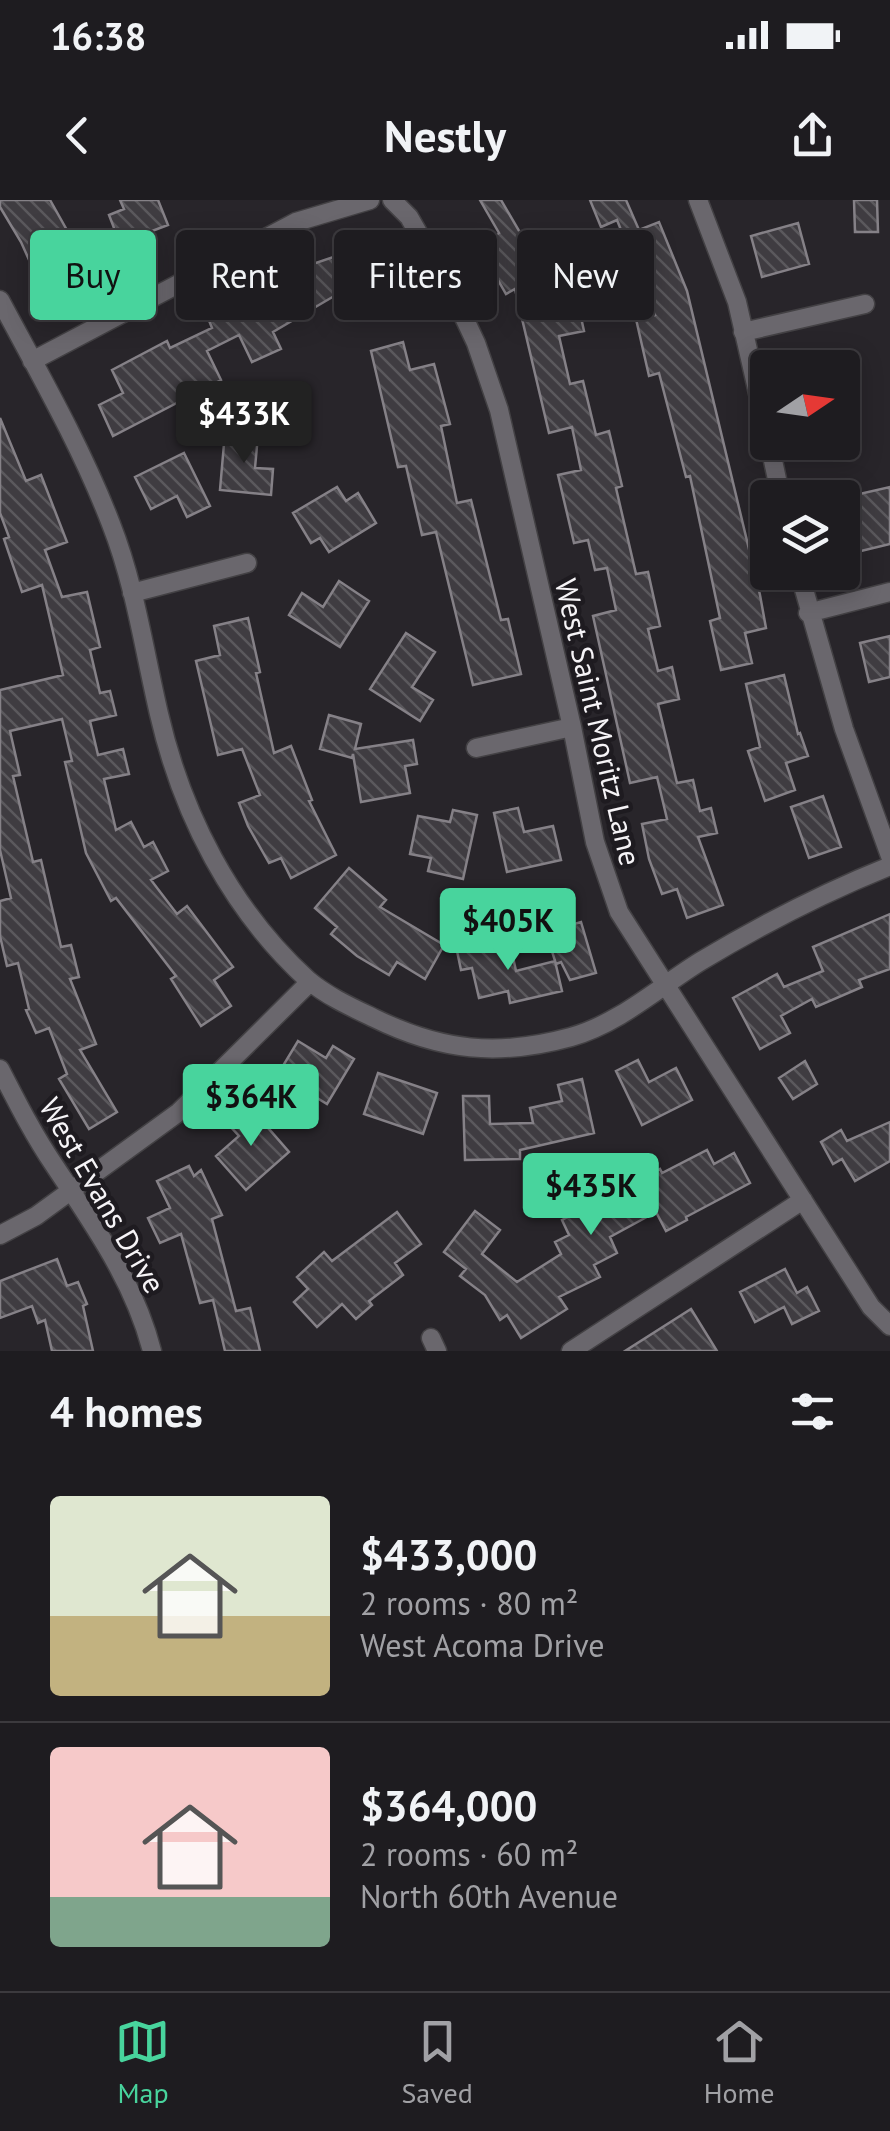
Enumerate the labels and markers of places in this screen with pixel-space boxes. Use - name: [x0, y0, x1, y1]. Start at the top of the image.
- pin: $433K: [174, 381, 314, 466]
- pin: $405K: [438, 888, 578, 973]
- pin: $364K: [181, 1064, 321, 1149]
- pin: $435K: [521, 1153, 661, 1238]

